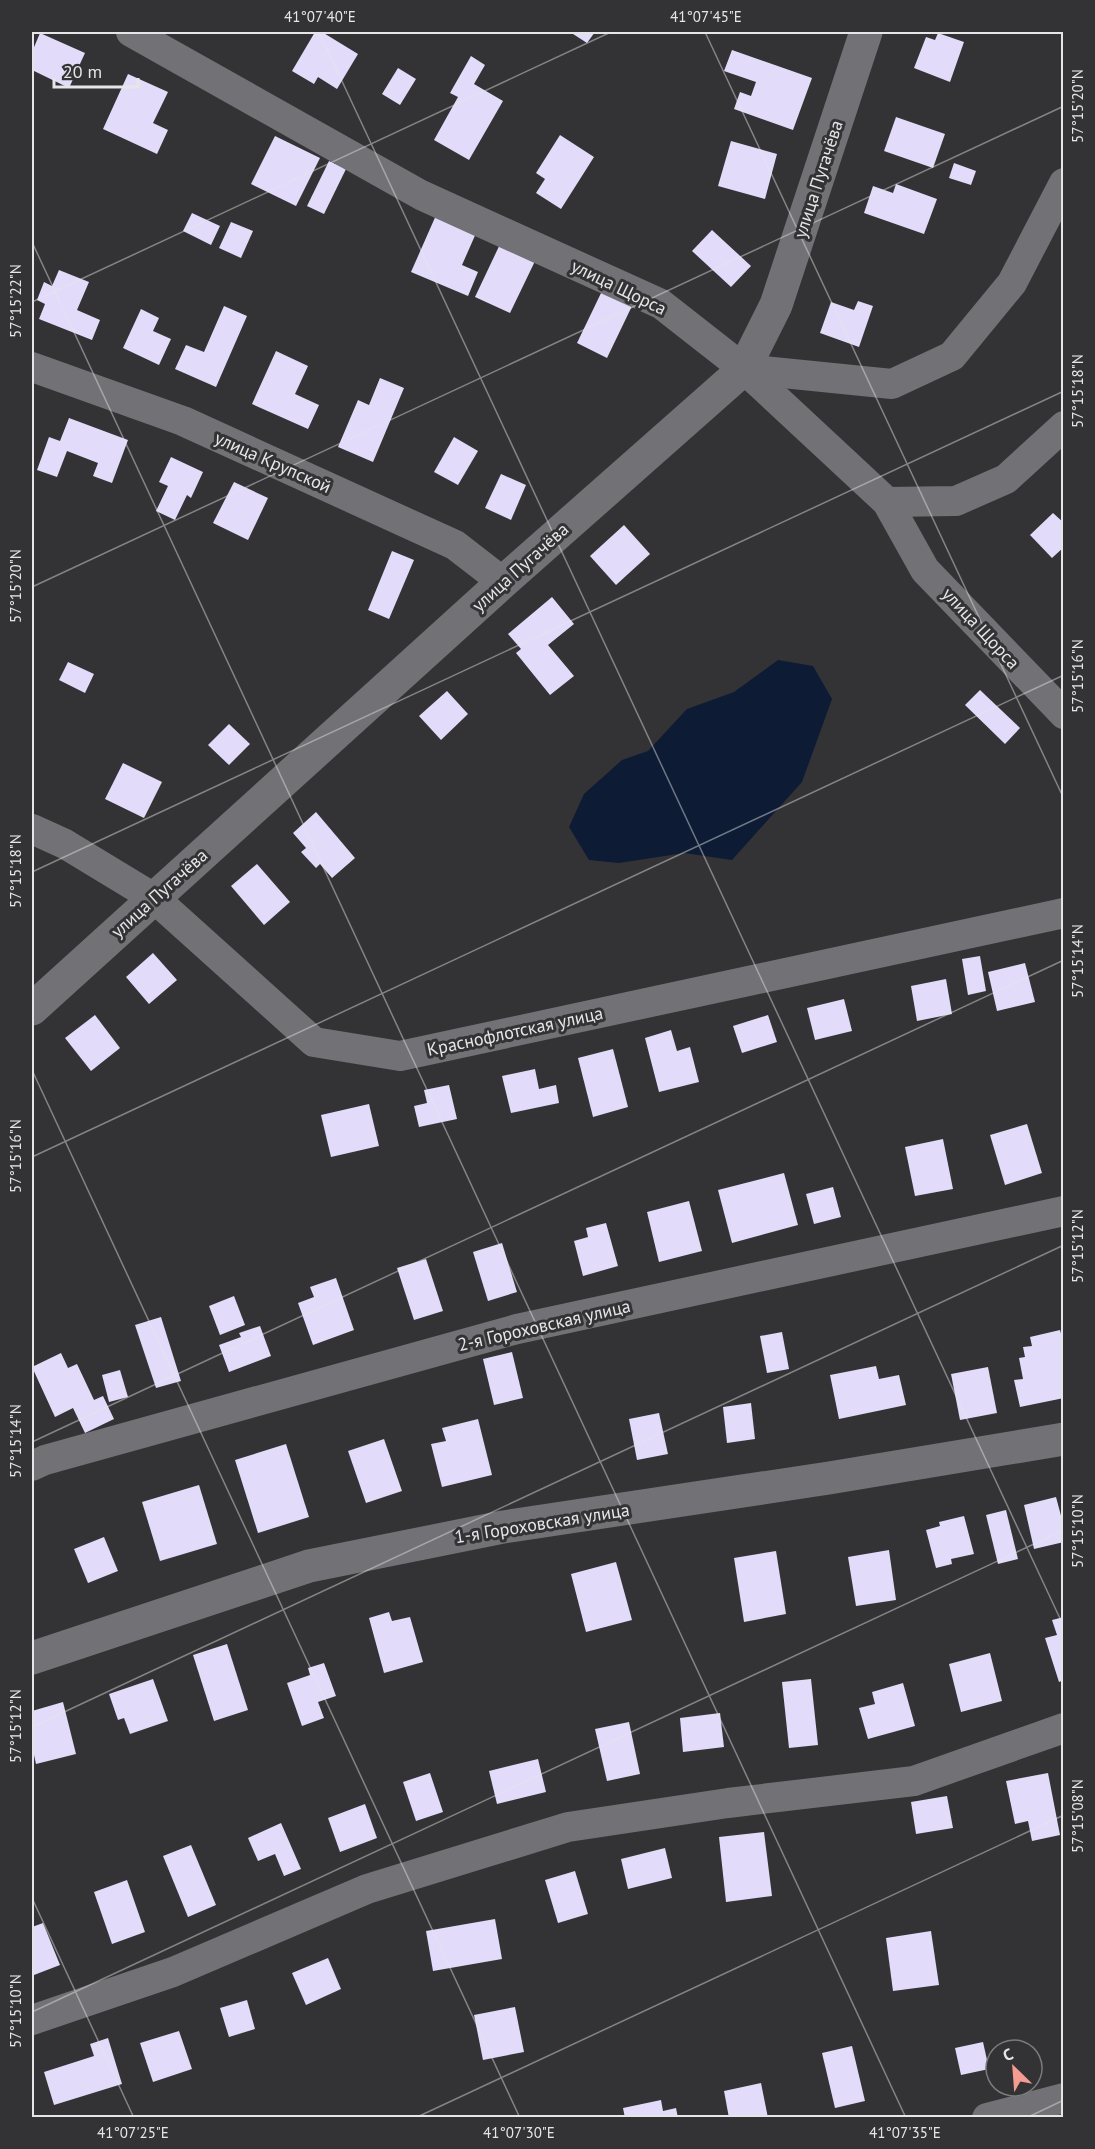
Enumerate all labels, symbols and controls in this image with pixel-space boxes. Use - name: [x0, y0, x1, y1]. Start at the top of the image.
- text: 41°07'40"E: [284, 7, 356, 26]
- text: 41°07'45"E: [670, 7, 742, 26]
- scale bar: [54, 51, 138, 89]
- text: 20 m: [63, 60, 102, 83]
- text: 57°15'20"N: [1068, 69, 1087, 143]
- street label: улица Пугачёва: [788, 117, 848, 241]
- street label: улица Щорса: [568, 254, 670, 320]
- text: 57°15'22"N: [6, 264, 25, 338]
- text: 57°15'18"N: [1068, 354, 1087, 428]
- street label: улица Крупской: [211, 426, 335, 498]
- street label: улица Пугачёва: [467, 518, 573, 616]
- text: 57°15'20"N: [6, 549, 25, 623]
- street label: улица Щорса: [937, 582, 1025, 674]
- text: 57°15'16"N: [1068, 639, 1087, 713]
- text: 57°15'18"N: [6, 834, 25, 908]
- street label: улица Пугачёва: [106, 844, 212, 942]
- text: 57°15'14"N: [1068, 924, 1087, 998]
- street label: Краснофлотская улица: [425, 1001, 605, 1061]
- text: 57°15'16"N: [6, 1119, 25, 1193]
- text: 57°15'12"N: [1068, 1209, 1087, 1283]
- street label: 2-я Гороховская улица: [455, 1294, 633, 1356]
- text: 57°15'14"N: [6, 1404, 25, 1478]
- text: 57°15'10"N: [1068, 1494, 1087, 1568]
- street label: 1-я Гороховская улица: [453, 1498, 631, 1548]
- text: 57°15'12"N: [6, 1689, 25, 1763]
- text: 57°15'08"N: [1068, 1779, 1087, 1853]
- text: 57°15'10"N: [6, 1974, 25, 2048]
- north arrow: [984, 2038, 1044, 2098]
- text: С: [999, 2043, 1016, 2065]
- text: 41°07'25"E: [97, 2123, 169, 2142]
- text: 41°07'30"E: [483, 2123, 555, 2142]
- text: 41°07'35"E: [869, 2123, 941, 2142]

